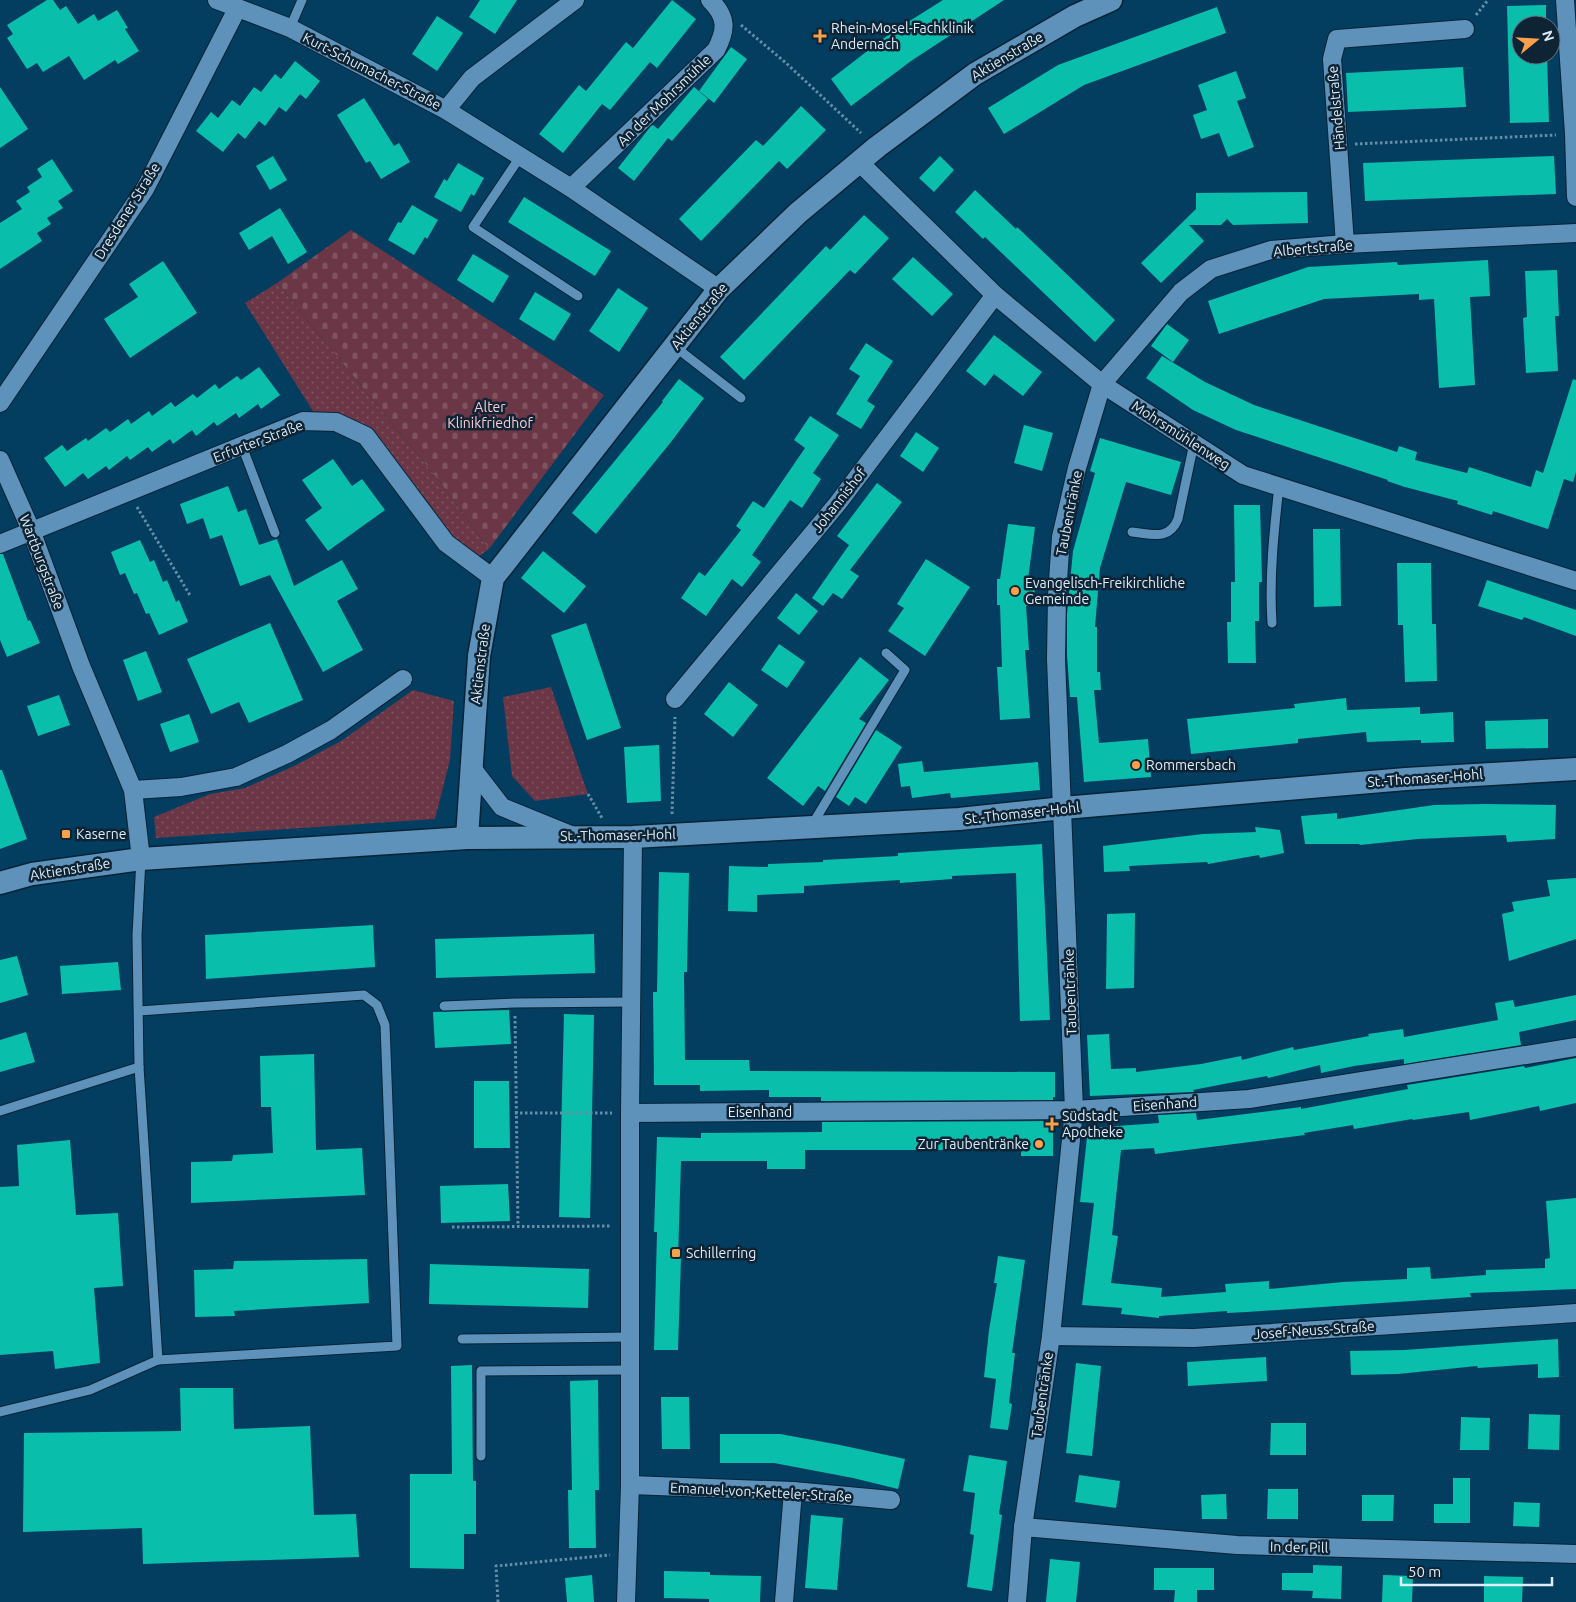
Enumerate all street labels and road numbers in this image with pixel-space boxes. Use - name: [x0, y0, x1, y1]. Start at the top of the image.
- street label: Aktienstraße: [968, 28, 1046, 84]
- street label: Kurt-Schumacher-Straße: [300, 29, 444, 113]
- street label: An der Mohrsmühle: [614, 51, 714, 149]
- street label: Händelstraße: [1324, 65, 1348, 151]
- street label: Dresdener Straße: [91, 160, 163, 262]
- street label: Albertstraße: [1273, 237, 1353, 259]
- street label: Aktienstraße: [667, 279, 731, 353]
- street label: Mohrsmühlenweg: [1129, 397, 1233, 473]
- street label: Erfurter Straße: [211, 417, 305, 465]
- street label: Johannishof: [809, 464, 869, 535]
- street label: Taubentränke: [1053, 469, 1085, 557]
- street label: Wartburgstraße: [17, 512, 67, 612]
- street label: Aktienstraße: [467, 623, 493, 705]
- street label: St.-Thomaser-Hohl: [1367, 766, 1484, 790]
- street label: St.-Thomaser-Hohl: [964, 799, 1081, 827]
- street label: St.-Thomaser-Hohl: [560, 826, 676, 844]
- street label: Aktienstraße: [29, 855, 111, 883]
- street label: Taubentränke: [1060, 948, 1080, 1036]
- street label: Eisenhand: [1132, 1094, 1198, 1114]
- street label: Eisenhand: [728, 1104, 792, 1120]
- street label: Josef-Neuss-Straße: [1253, 1318, 1375, 1342]
- street label: Taubentränke: [1028, 1351, 1056, 1439]
- street label: Emanuel-von-Ketteler-Straße: [670, 1479, 852, 1505]
- street label: In der Pill: [1270, 1538, 1329, 1556]

